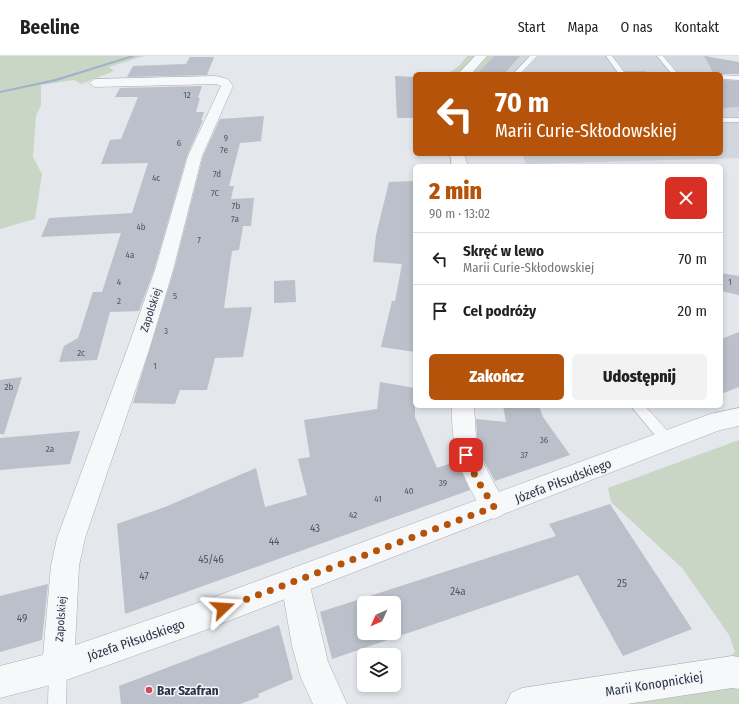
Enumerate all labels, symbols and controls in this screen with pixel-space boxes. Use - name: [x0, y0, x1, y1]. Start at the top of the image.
- text: Beeline: [20, 16, 80, 39]
- text: Start: [518, 19, 545, 36]
- text: Mapa: [567, 19, 598, 36]
- text: O nas: [620, 19, 653, 36]
- text: Kontakt: [675, 19, 719, 36]
- text: 70 m: [495, 86, 549, 119]
- icon: left: [429, 88, 481, 140]
- house number: 12: [183, 90, 191, 100]
- text: Marii Curie-Skłodowskiej: [495, 120, 677, 142]
- house number: 9: [224, 133, 228, 143]
- house number: 6: [177, 138, 182, 148]
- house number: 7e: [220, 145, 228, 155]
- house number: 7d: [213, 169, 221, 179]
- house number: 4c: [152, 173, 160, 183]
- text: 2 min: [429, 177, 482, 205]
- button: close: [665, 177, 707, 219]
- house number: 7C: [211, 188, 219, 198]
- house number: 7b: [232, 201, 240, 211]
- text: 90 m · 13:02: [429, 206, 490, 221]
- house number: 7a: [231, 214, 239, 224]
- house number: 4b: [136, 222, 146, 232]
- house number: 7: [197, 235, 201, 245]
- text: Skręć w lewo: [463, 242, 544, 260]
- icon: left: [429, 248, 451, 270]
- house number: 4a: [126, 250, 135, 260]
- text: 70 m: [678, 250, 707, 268]
- text: Marii Curie-Skłodowskiej: [463, 260, 594, 275]
- house number: 4: [117, 277, 122, 287]
- house number: 1: [728, 277, 732, 287]
- street label: Zapolskiej: [138, 286, 164, 334]
- house number: 5: [173, 291, 177, 301]
- house number: 2: [117, 296, 121, 306]
- icon: arrive: [429, 300, 451, 322]
- text: Cel podróży: [463, 302, 536, 320]
- text: 20 m: [678, 302, 707, 320]
- house number: 3: [164, 326, 168, 336]
- house number: 2c: [77, 348, 85, 358]
- button: Zakończ: [429, 354, 564, 400]
- button: Udostępnij: [572, 354, 707, 400]
- house number: 1: [153, 361, 157, 371]
- house number: 2b: [5, 382, 14, 392]
- house number: 36: [540, 435, 549, 445]
- pin: [449, 438, 483, 472]
- house number: 2a: [46, 444, 55, 454]
- icon: arrive: [455, 444, 477, 466]
- house number: 37: [520, 450, 528, 460]
- street label: Józefa Piłsudskiego: [513, 456, 614, 506]
- house number: 39: [439, 478, 447, 488]
- house number: 40: [404, 486, 414, 496]
- house number: 41: [374, 494, 382, 504]
- house number: 42: [349, 510, 357, 520]
- house number: 43: [310, 522, 320, 535]
- house number: 44: [269, 535, 280, 548]
- house number: 45/46: [198, 553, 224, 566]
- house number: 47: [139, 570, 149, 583]
- house number: 25: [617, 577, 627, 590]
- house number: 24a: [450, 585, 466, 598]
- position arrow: [202, 587, 244, 629]
- street label: Zapolskiej: [53, 595, 69, 642]
- north arrow: [357, 596, 401, 640]
- map controls: [357, 596, 401, 692]
- house number: 49: [17, 612, 27, 625]
- street label: Józefa Piłsudskiego: [85, 616, 187, 664]
- button: layers: [357, 648, 401, 692]
- street label: Marii Konopnickiej: [604, 669, 704, 699]
- place label: Bar Szafran: [157, 683, 219, 698]
- marker: Bar Szafran: [144, 685, 154, 695]

